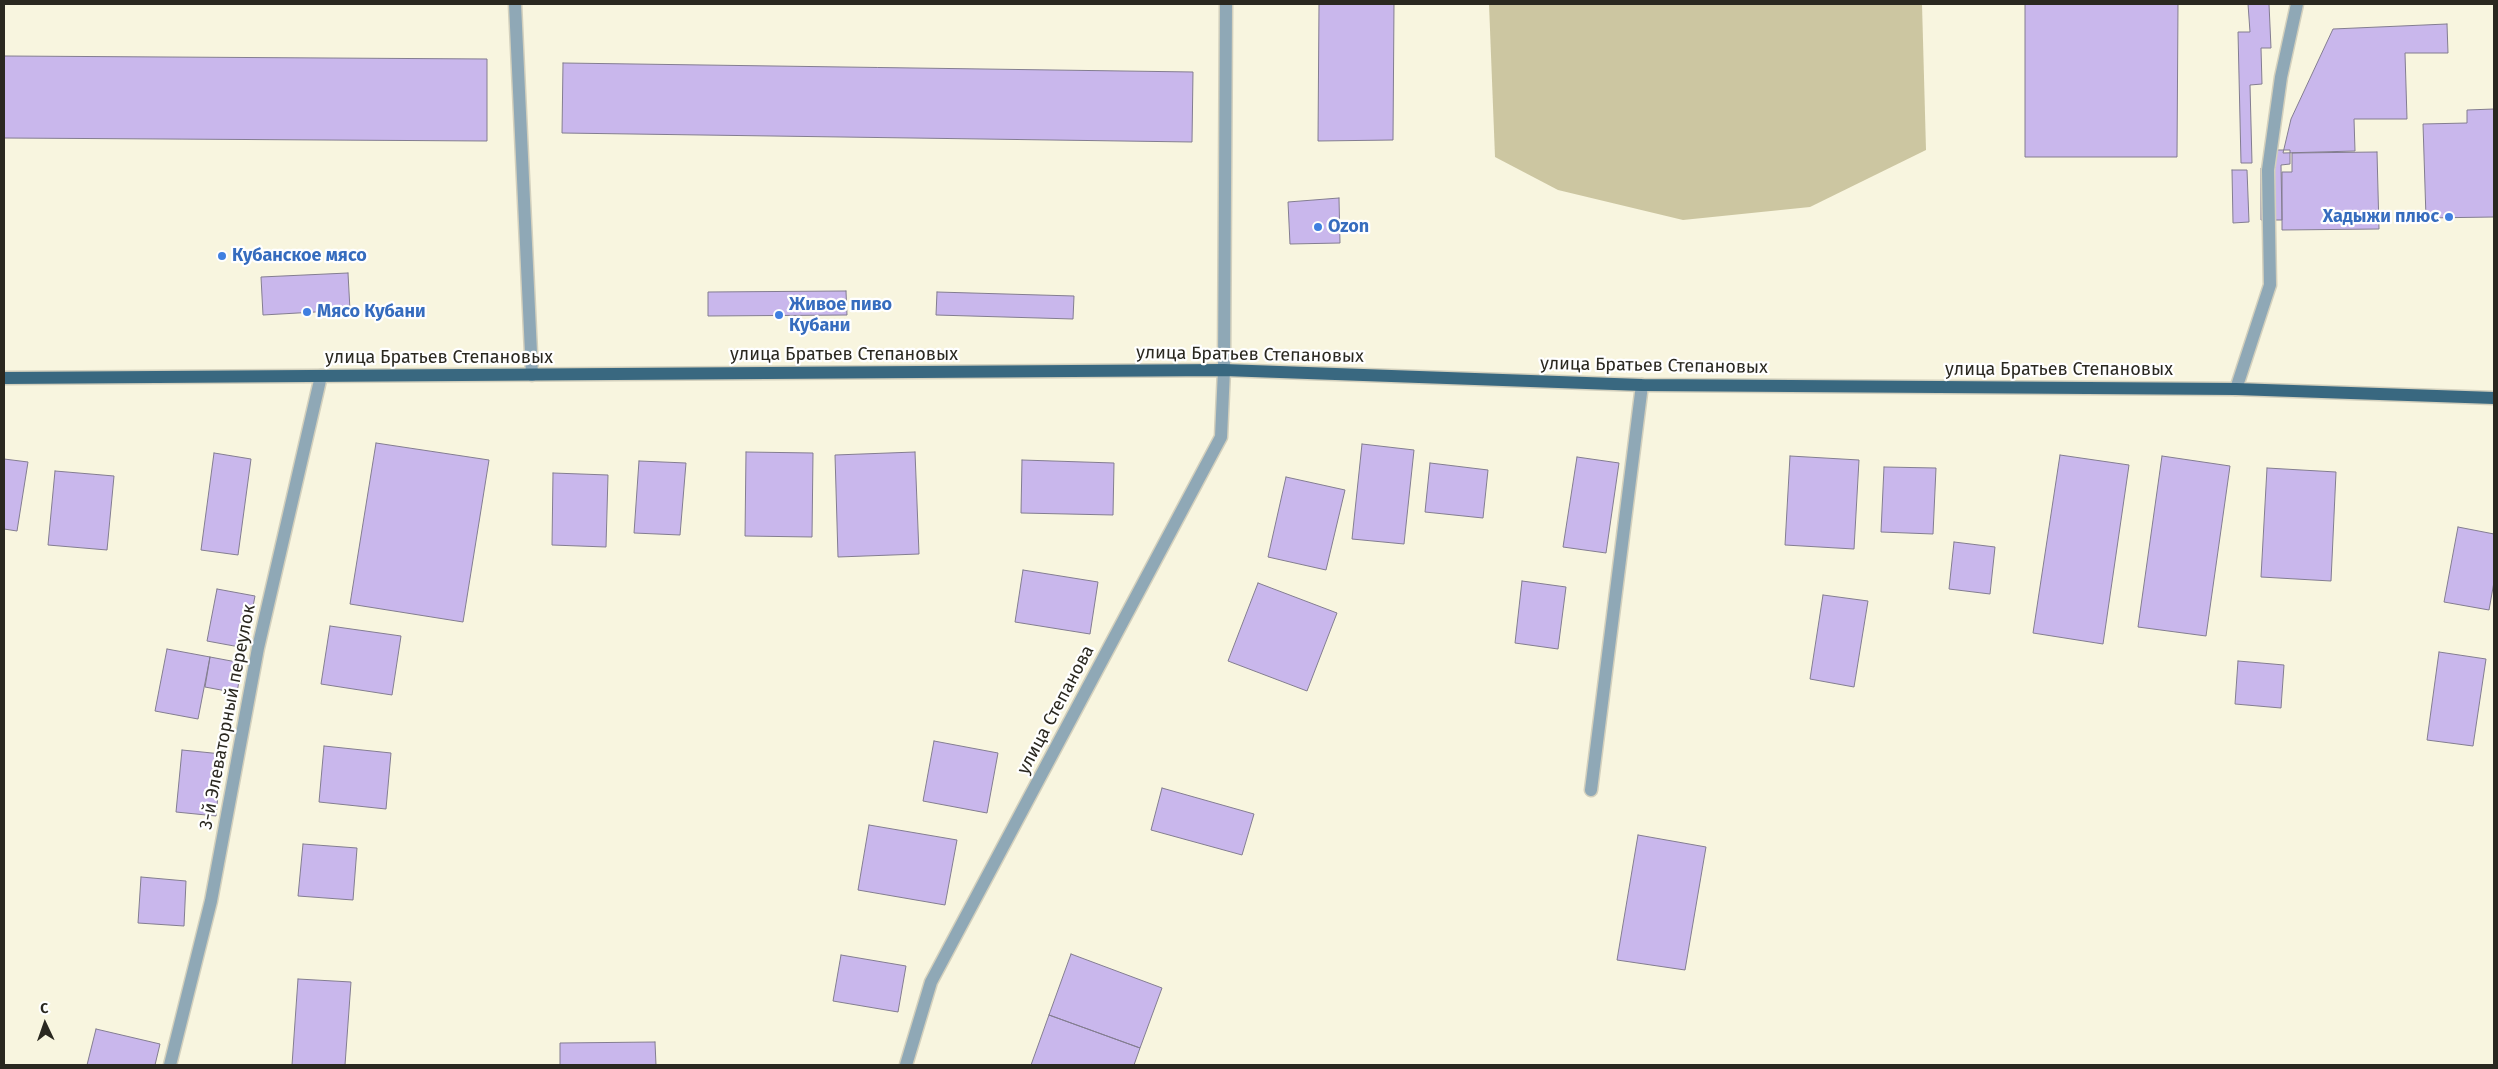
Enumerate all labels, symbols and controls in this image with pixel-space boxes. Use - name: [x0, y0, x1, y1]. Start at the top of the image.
- place label: Хадыжи плюс: [2323, 206, 2439, 228]
- marker: Хадыжи плюс: [2443, 211, 2455, 223]
- place label: Ozon: [1328, 216, 1369, 238]
- marker: Ozon: [1312, 221, 1324, 233]
- place label: Кубанское мясо: [232, 245, 367, 267]
- marker: Кубанское мясо: [216, 250, 228, 262]
- place label: Живое пиво Кубани: [789, 294, 892, 336]
- place label: Мясо Кубани: [317, 301, 426, 323]
- marker: Мясо Кубани: [301, 306, 313, 318]
- marker: Живое пиво Кубани: [773, 309, 785, 321]
- street label: улица Братьев Степановых: [1136, 342, 1364, 368]
- street label: улица Братьев Степановых: [730, 344, 958, 366]
- street label: улица Братьев Степановых: [325, 347, 553, 369]
- street label: улица Братьев Степановых: [1540, 353, 1768, 379]
- street label: улица Братьев Степановых: [1945, 359, 2173, 381]
- street label: 3-й Элеваторный переулок: [196, 603, 260, 831]
- street label: улица Степанова: [1013, 642, 1099, 778]
- north arrow: [20, 999, 70, 1049]
- text: С: [40, 1000, 49, 1017]

